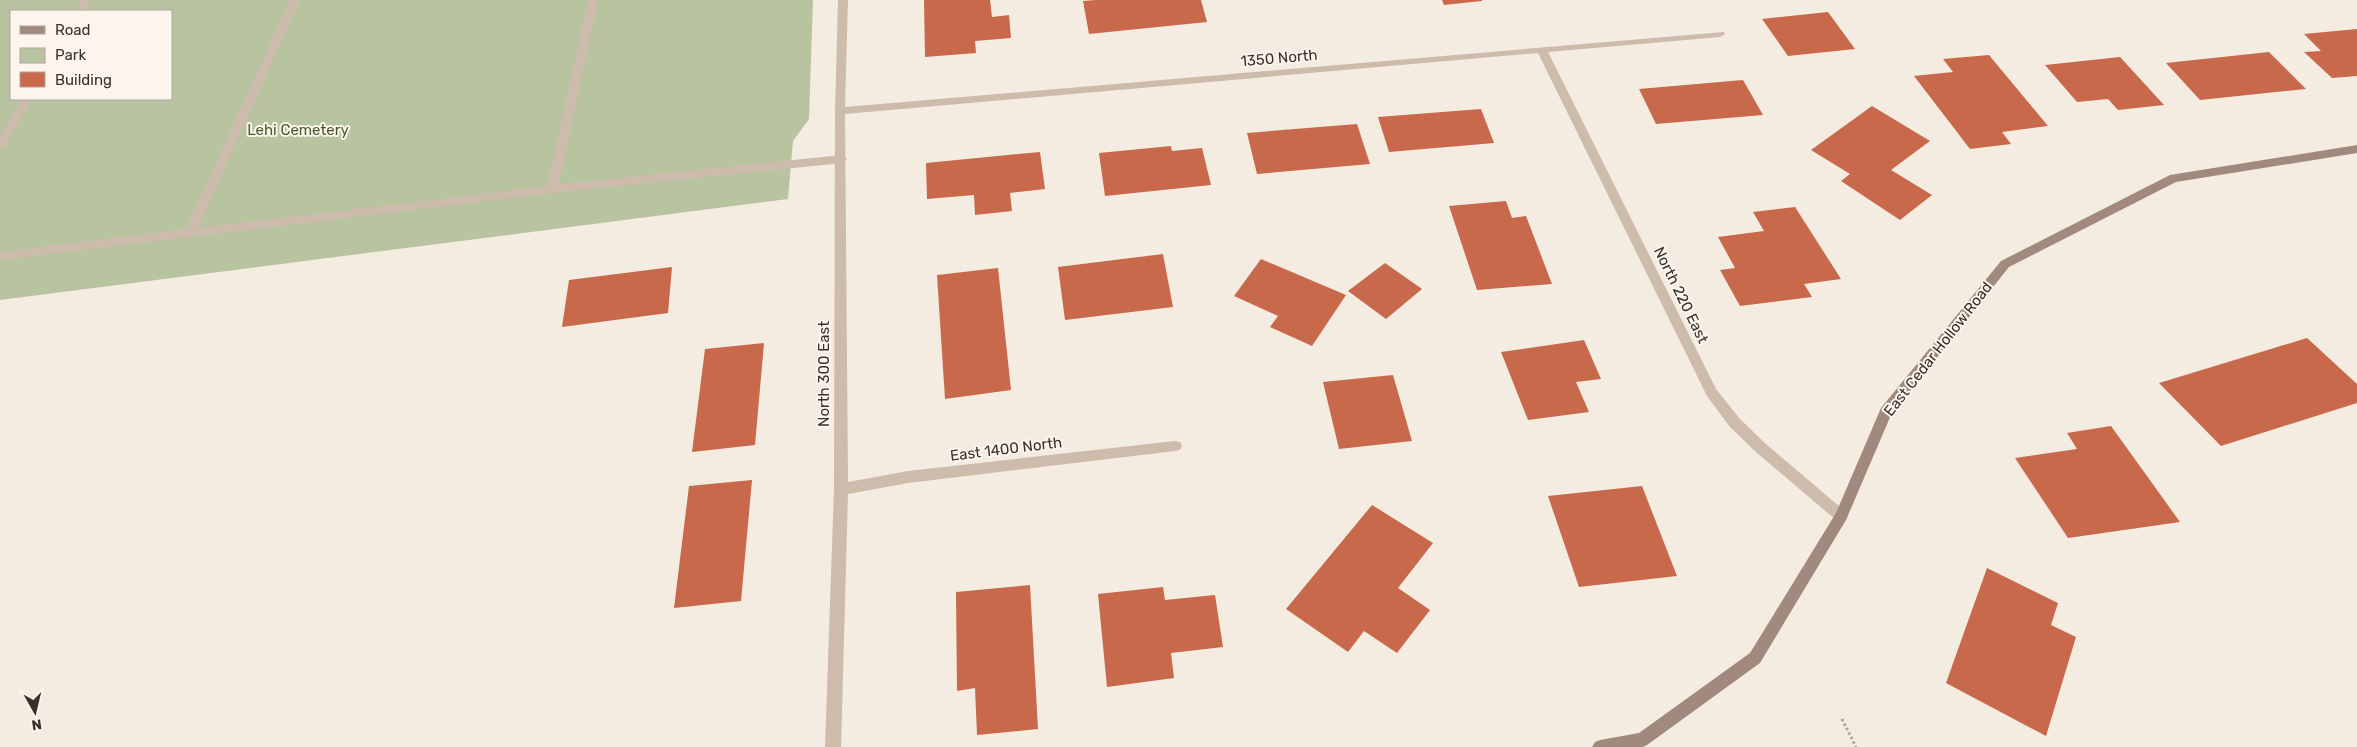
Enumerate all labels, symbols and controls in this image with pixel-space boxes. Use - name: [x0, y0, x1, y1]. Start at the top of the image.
- legend: [10, 10, 172, 100]
- text: Road: [55, 21, 91, 39]
- text: Park: [55, 46, 86, 64]
- street label: 1350 North: [1240, 46, 1318, 70]
- text: Building: [55, 71, 112, 89]
- park label: Lehi Cemetery: [247, 121, 349, 139]
- street label: North 220 East: [1650, 244, 1712, 346]
- street label: East Cedar Hollow Road: [1880, 278, 1996, 420]
- street label: North 300 East: [815, 321, 833, 427]
- street label: East 1400 North: [949, 433, 1063, 465]
- north arrow: [10, 687, 60, 737]
- text: N: [31, 715, 43, 733]

